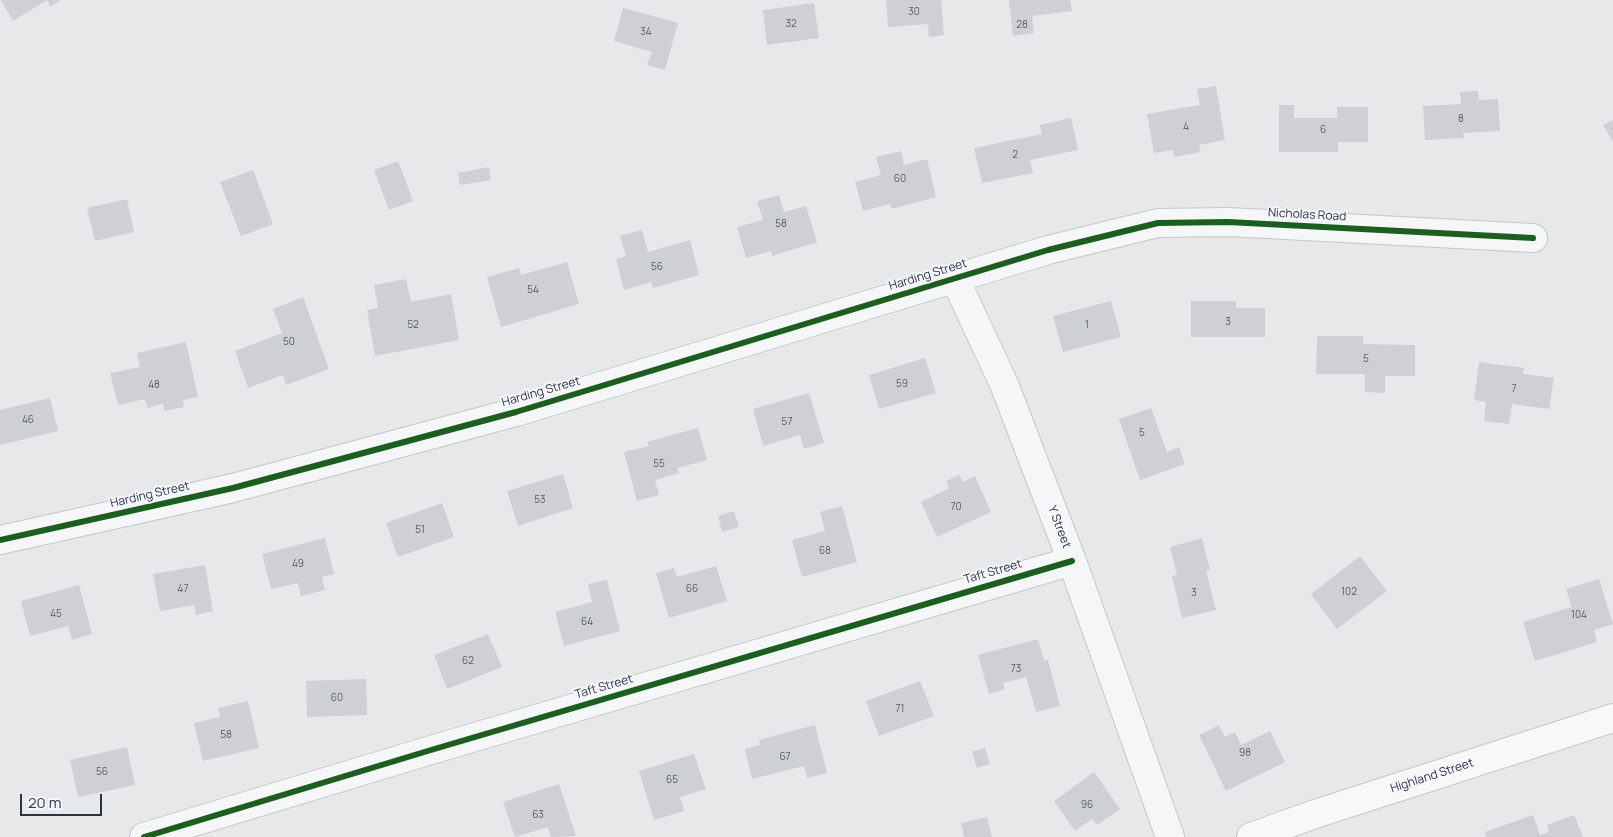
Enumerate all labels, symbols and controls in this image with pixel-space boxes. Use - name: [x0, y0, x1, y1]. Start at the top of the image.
- house number: 30: [908, 6, 920, 18]
- house number: 32: [785, 18, 797, 30]
- house number: 28: [1016, 19, 1028, 31]
- house number: 34: [640, 26, 652, 38]
- house number: 8: [1458, 113, 1464, 125]
- house number: 4: [1183, 121, 1189, 133]
- house number: 6: [1320, 124, 1326, 136]
- house number: 2: [1012, 149, 1018, 161]
- house number: 60: [894, 173, 906, 185]
- street label: Nicholas Road: [1267, 206, 1347, 224]
- house number: 58: [775, 218, 787, 230]
- street label: Harding Street: [887, 256, 969, 294]
- house number: 56: [651, 261, 663, 273]
- house number: 54: [527, 284, 539, 296]
- house number: 3: [1225, 316, 1231, 328]
- house number: 52: [407, 319, 419, 331]
- house number: 1: [1085, 319, 1089, 331]
- house number: 50: [283, 336, 295, 348]
- house number: 5: [1363, 353, 1369, 365]
- street label: Harding Street: [500, 374, 582, 410]
- house number: 59: [896, 378, 908, 390]
- house number: 48: [148, 379, 160, 391]
- house number: 7: [1511, 383, 1517, 395]
- house number: 46: [22, 414, 34, 426]
- house number: 57: [782, 416, 792, 428]
- house number: 5: [1139, 427, 1145, 439]
- house number: 55: [653, 458, 665, 470]
- street label: Harding Street: [109, 479, 191, 511]
- house number: 53: [534, 494, 546, 506]
- house number: 70: [950, 501, 962, 513]
- street label: Y Street: [1044, 504, 1074, 550]
- house number: 51: [415, 524, 425, 536]
- house number: 68: [819, 545, 831, 557]
- street label: Taft Street: [962, 557, 1024, 587]
- house number: 49: [292, 558, 304, 570]
- house number: 47: [178, 583, 188, 595]
- house number: 66: [686, 583, 698, 595]
- house number: 102: [1341, 586, 1357, 598]
- house number: 3: [1191, 587, 1197, 599]
- house number: 45: [50, 608, 62, 620]
- house number: 104: [1571, 609, 1587, 621]
- house number: 64: [581, 616, 593, 628]
- house number: 62: [462, 655, 474, 667]
- house number: 73: [1011, 663, 1021, 675]
- street label: Taft Street: [573, 672, 635, 702]
- house number: 60: [331, 692, 343, 704]
- house number: 71: [896, 703, 904, 715]
- house number: 58: [220, 729, 232, 741]
- house number: 98: [1239, 747, 1251, 759]
- house number: 67: [779, 751, 791, 763]
- street label: Highland Street: [1389, 756, 1475, 796]
- house number: 56: [96, 766, 108, 778]
- house number: 65: [666, 774, 678, 786]
- scale bar: [22, 784, 105, 816]
- text: 20 m: [28, 792, 61, 813]
- house number: 96: [1081, 799, 1093, 811]
- house number: 63: [532, 809, 544, 821]

